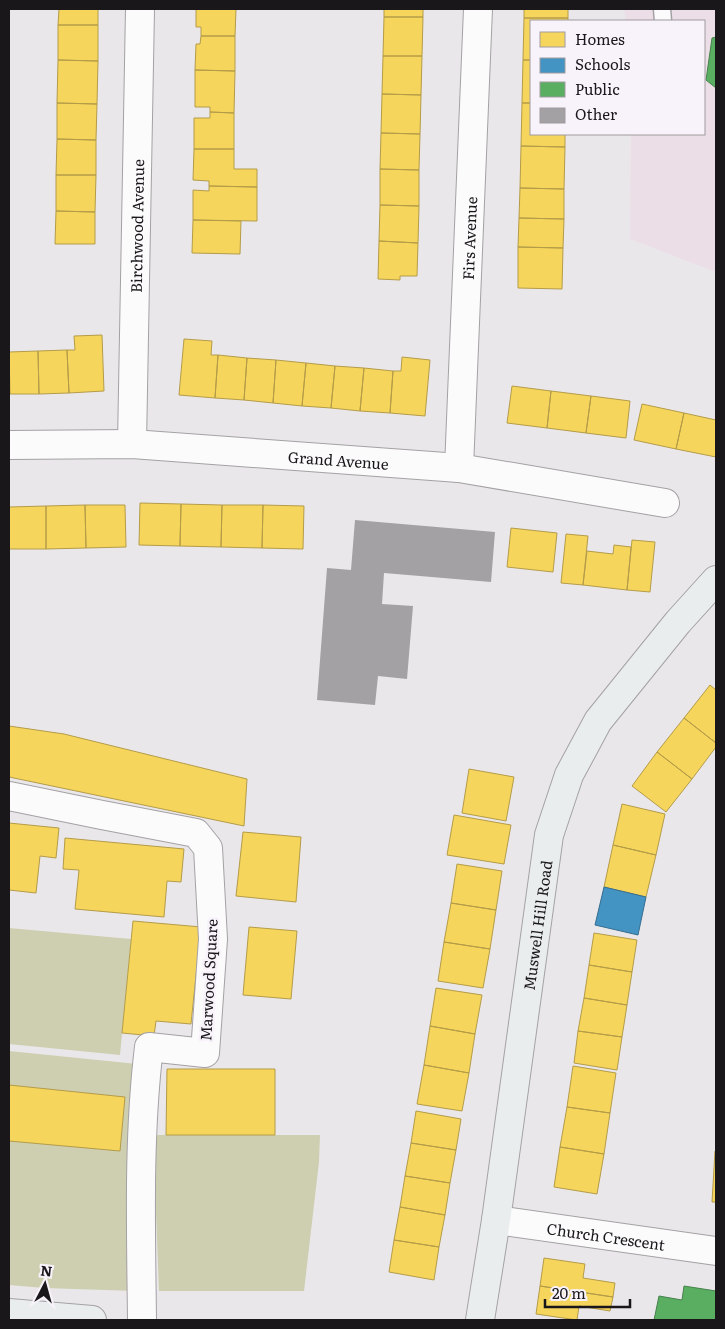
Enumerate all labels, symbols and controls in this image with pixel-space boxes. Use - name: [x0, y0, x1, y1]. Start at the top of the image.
- legend: [530, 20, 705, 135]
- text: Homes: [575, 27, 625, 50]
- text: Schools: [575, 52, 631, 75]
- text: Public: [575, 77, 620, 100]
- text: Other: [575, 102, 617, 125]
- street label: Birchwood Avenue: [123, 159, 149, 293]
- street label: Firs Avenue: [455, 196, 482, 281]
- street label: Grand Avenue: [287, 444, 390, 474]
- street label: Muswell Hill Road: [516, 859, 557, 992]
- street label: Marwood Square: [193, 918, 223, 1042]
- street label: Church Crescent: [545, 1216, 666, 1255]
- north arrow: [20, 1259, 70, 1309]
- text: N: [40, 1260, 54, 1281]
- scale bar: [545, 1276, 630, 1308]
- text: 20 m: [552, 1281, 586, 1304]

